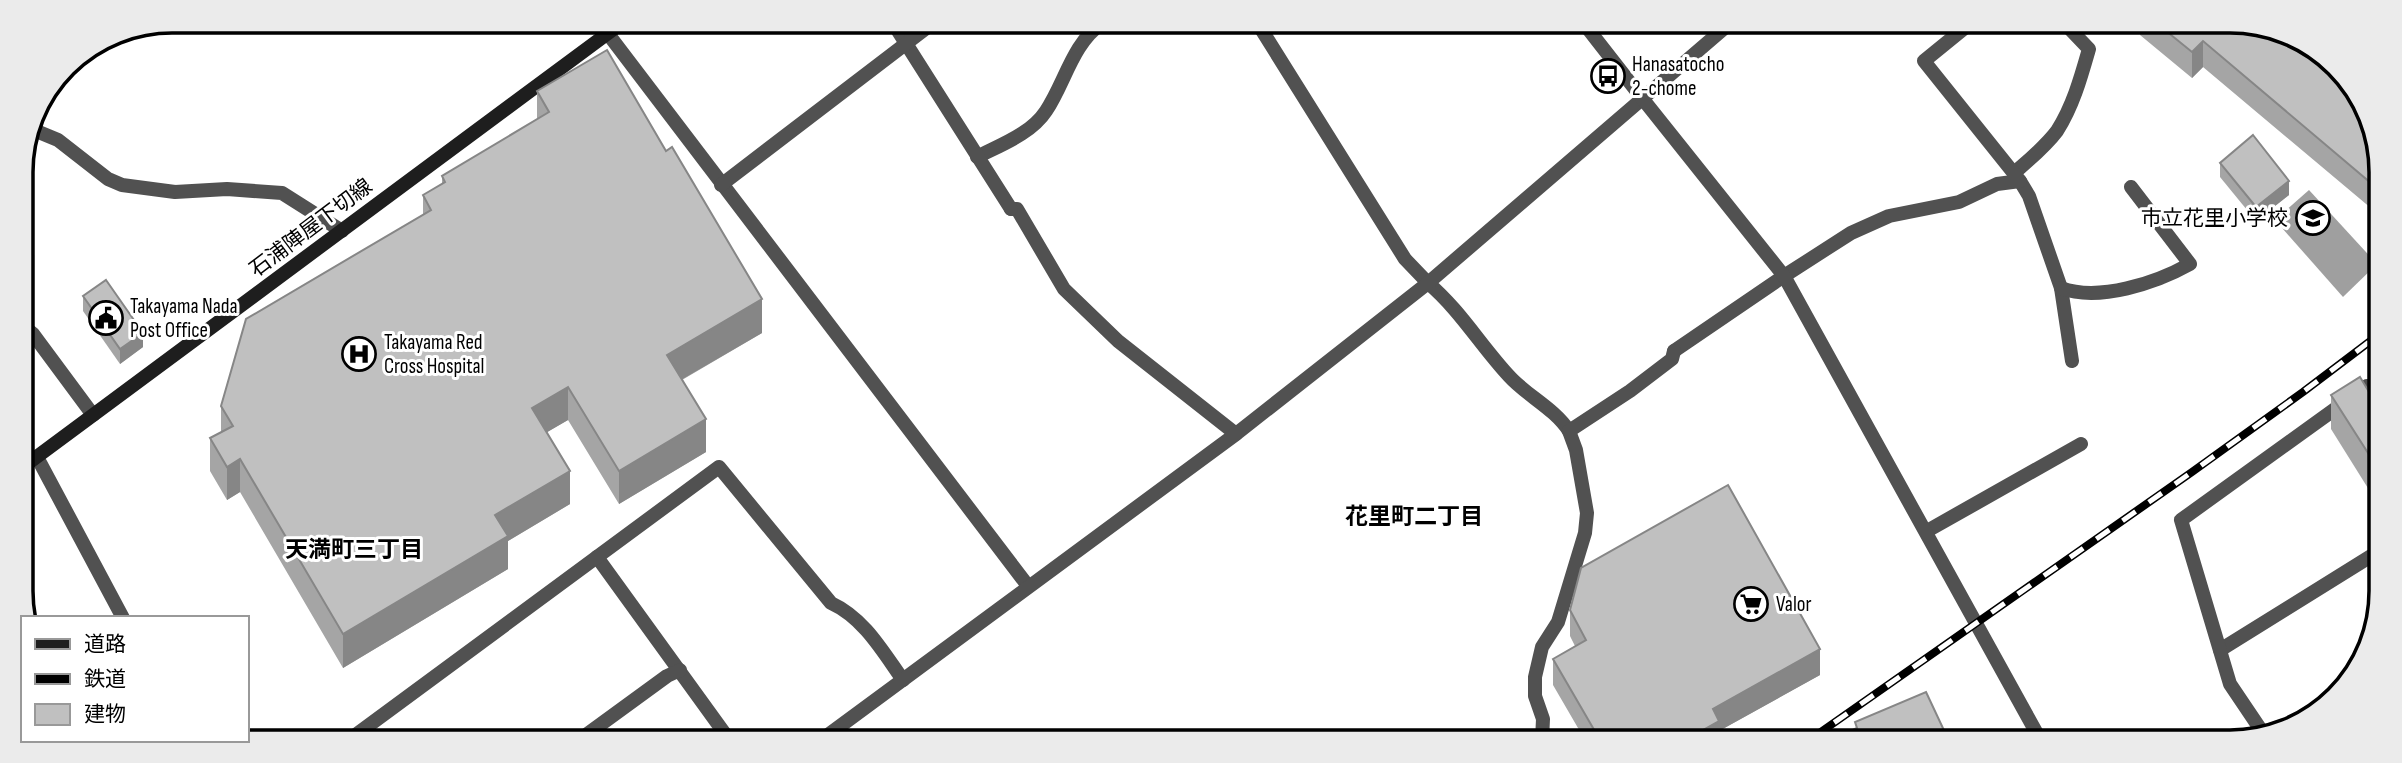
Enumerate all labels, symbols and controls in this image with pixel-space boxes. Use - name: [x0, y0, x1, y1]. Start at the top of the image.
- place label: Hanasatocho 2-chome: [1632, 52, 1724, 101]
- bus stop icon: Hanasatocho 2-chome: [1589, 57, 1627, 95]
- street label: 石浦陣屋下切線: [245, 174, 377, 282]
- school or university icon: 市立花里小学校: [2294, 199, 2332, 237]
- place label: 市立花里小学校: [2141, 206, 2288, 231]
- place label: Takayama Nada Post Office: [130, 294, 238, 343]
- public building icon: Takayama Nada Post Office: [87, 299, 125, 337]
- place label: Takayama Red Cross Hospital: [384, 330, 485, 379]
- hospital icon: Takayama Red Cross Hospital: [340, 335, 378, 373]
- district label: 花里町二丁目: [1345, 503, 1483, 531]
- district label: 天満町三丁目: [285, 536, 423, 564]
- supermarket icon: Valor: [1732, 585, 1770, 623]
- place label: Valor: [1776, 592, 1812, 617]
- legend: [21, 616, 248, 742]
- text: 道路: [84, 632, 126, 657]
- text: 鉄道: [84, 667, 126, 692]
- text: 建物: [84, 702, 126, 727]

